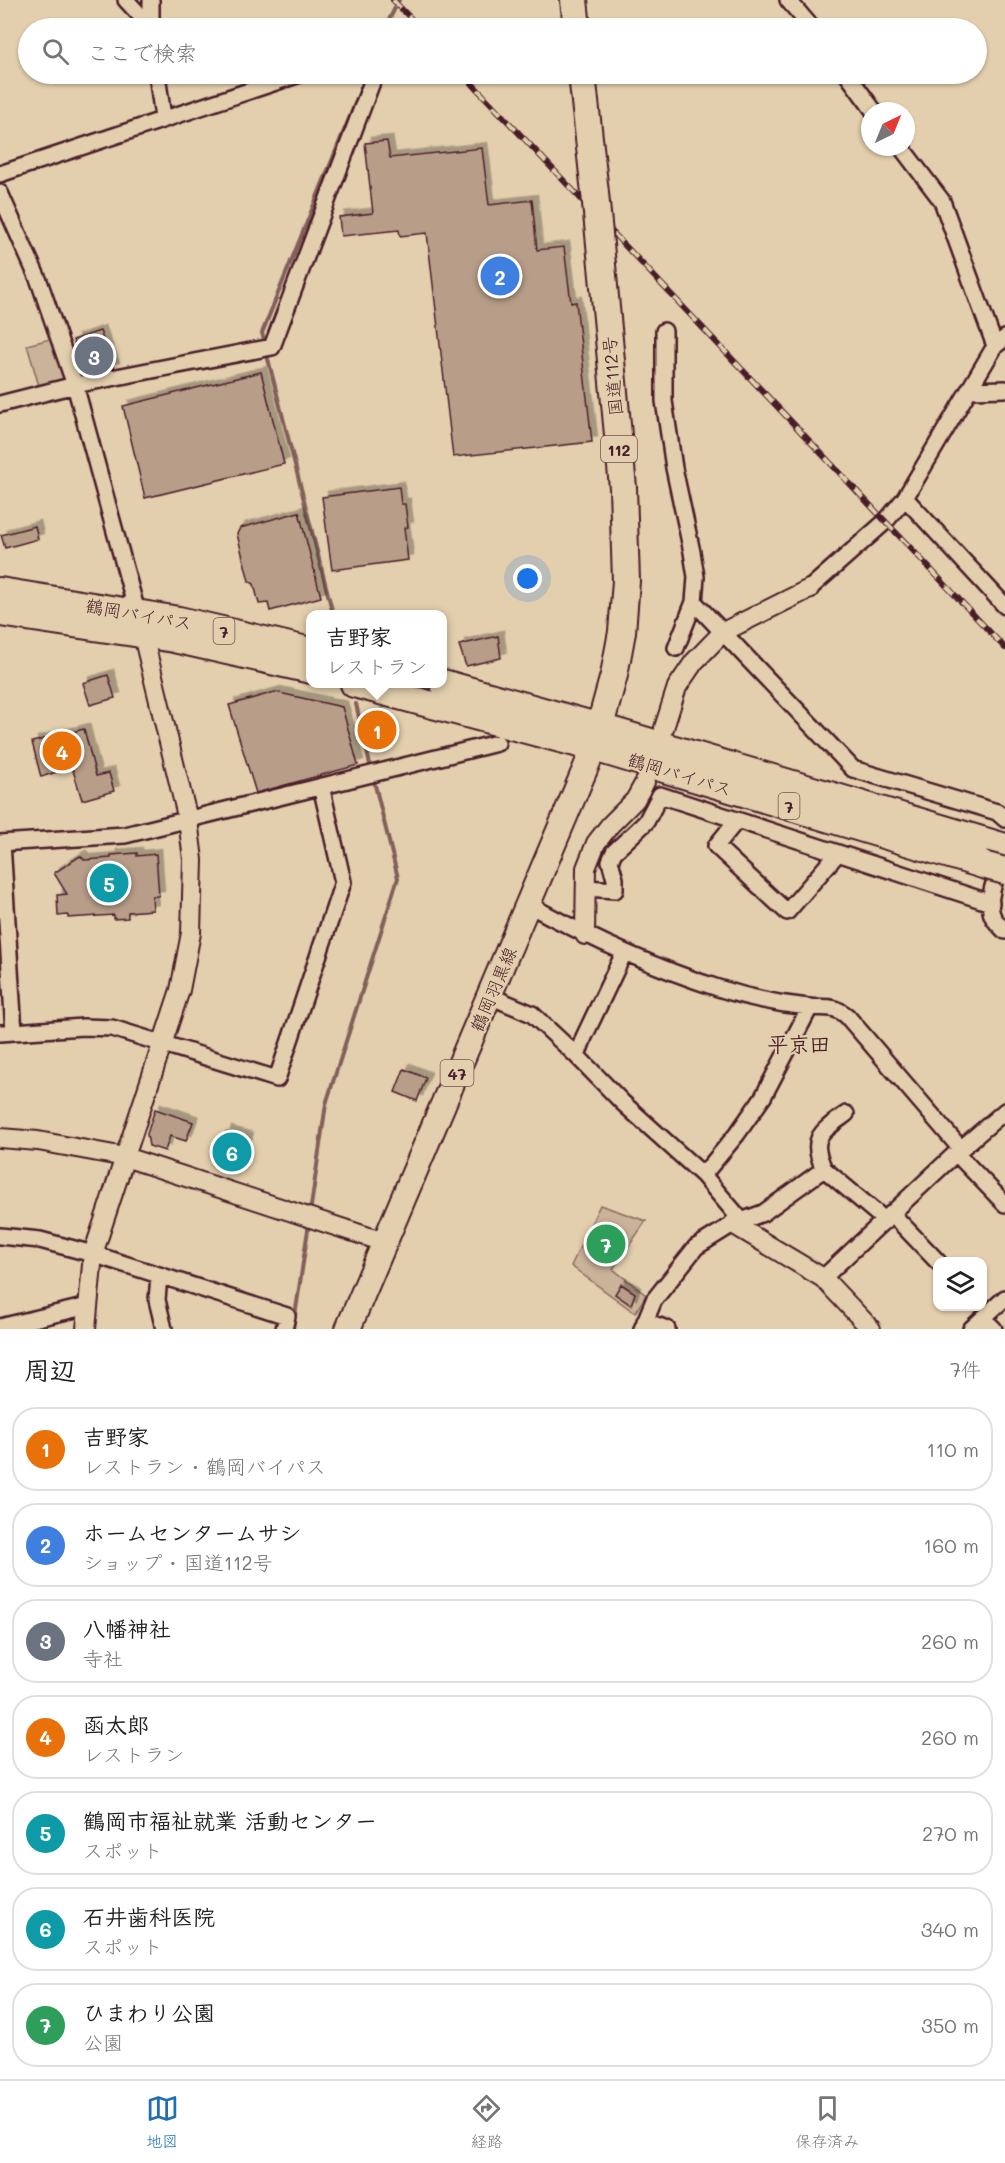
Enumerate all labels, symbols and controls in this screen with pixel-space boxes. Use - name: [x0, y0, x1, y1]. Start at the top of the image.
- search box: [18, 18, 987, 84]
- icon: search: [39, 35, 72, 68]
- text: ここで検索: [87, 38, 197, 67]
- north arrow: [861, 102, 915, 156]
- pin: 2: [480, 254, 520, 298]
- pin: 3: [74, 334, 113, 378]
- street label: 国道112号: [597, 335, 627, 417]
- road number: 112: [601, 436, 637, 462]
- your location: [513, 564, 542, 593]
- street label: 鶴岡バイパス: [84, 593, 194, 635]
- popup: [306, 610, 447, 688]
- road number: 7: [214, 618, 234, 644]
- text: 吉野家: [326, 622, 392, 651]
- text: レストラン: [326, 653, 427, 679]
- pin: 1: [358, 708, 397, 752]
- pin: 4: [42, 728, 82, 774]
- street label: 鶴岡バイパス: [625, 747, 735, 801]
- road number: 7: [778, 793, 800, 819]
- pin: 5: [90, 860, 128, 906]
- street label: 鶴岡羽黒線: [464, 943, 522, 1035]
- district label: 平京田: [768, 1030, 831, 1057]
- road number: 47: [440, 1060, 474, 1086]
- pin: 6: [212, 1130, 252, 1174]
- pin: 7: [586, 1222, 626, 1266]
- map controls: [933, 1257, 987, 1311]
- button: layers: [933, 1257, 987, 1311]
- text: 周辺: [24, 1353, 76, 1387]
- text: 7件: [950, 1356, 981, 1382]
- text: 吉野家: [83, 1422, 149, 1451]
- text: 1: [41, 1436, 50, 1462]
- text: 110 m: [926, 1436, 979, 1462]
- text: レストラン · 鶴岡バイパス: [83, 1453, 326, 1479]
- text: ホームセンタームサシ: [83, 1518, 301, 1547]
- text: 2: [40, 1532, 51, 1558]
- text: 160 m: [923, 1532, 979, 1558]
- text: ショップ · 国道112号: [83, 1549, 273, 1575]
- text: 八幡神社: [83, 1614, 171, 1643]
- text: 3: [40, 1628, 52, 1654]
- text: 260 m: [921, 1628, 979, 1654]
- text: 寺社: [83, 1645, 123, 1671]
- text: 函太郎: [83, 1710, 149, 1739]
- text: 4: [39, 1724, 52, 1750]
- text: 260 m: [921, 1724, 979, 1750]
- text: レストラン: [83, 1741, 185, 1767]
- text: 鶴岡市福祉就業 活動センター: [83, 1806, 377, 1835]
- text: 5: [40, 1820, 51, 1846]
- text: 270 m: [922, 1820, 979, 1846]
- text: スポット: [83, 1837, 163, 1863]
- text: 石井歯科医院: [83, 1902, 215, 1931]
- text: 6: [39, 1916, 52, 1942]
- text: 340 m: [921, 1916, 979, 1942]
- text: スポット: [83, 1933, 163, 1959]
- text: ひまわり公園: [83, 1998, 215, 2027]
- text: 7: [40, 2012, 51, 2038]
- text: 350 m: [921, 2012, 979, 2038]
- text: 公園: [83, 2029, 123, 2055]
- tab: 地図: [146, 2092, 179, 2152]
- tab: 経路: [470, 2092, 503, 2152]
- tab: 保存済み: [795, 2092, 859, 2152]

